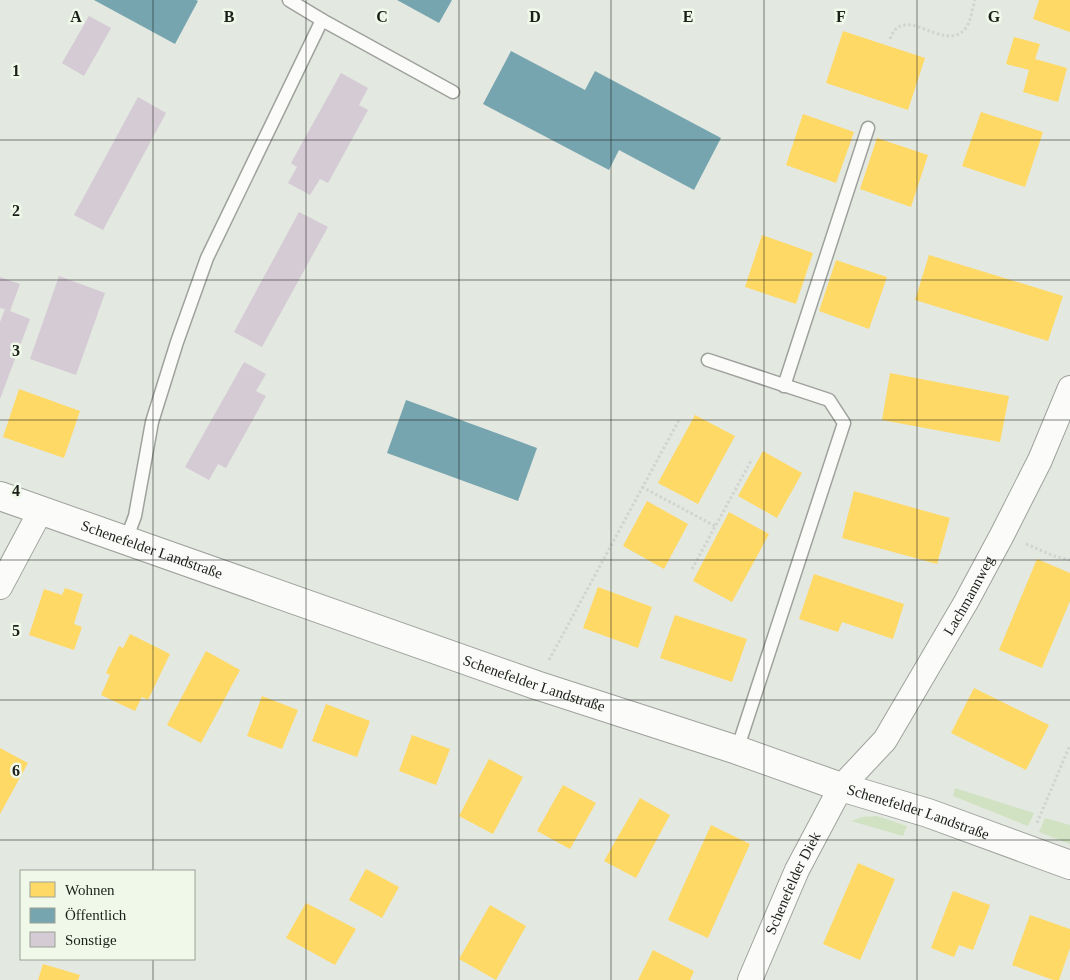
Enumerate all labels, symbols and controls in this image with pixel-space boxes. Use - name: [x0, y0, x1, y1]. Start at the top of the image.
- text: A: [70, 8, 82, 25]
- text: B: [224, 8, 235, 25]
- text: C: [376, 8, 388, 25]
- text: D: [529, 8, 541, 25]
- text: E: [683, 8, 693, 25]
- text: F: [836, 8, 846, 25]
- text: G: [988, 8, 1001, 25]
- text: 1: [12, 62, 20, 79]
- text: 2: [12, 202, 20, 219]
- text: 3: [12, 342, 20, 359]
- text: 4: [12, 482, 20, 499]
- street label: Schenefelder Landstraße: [79, 517, 225, 582]
- street label: Lachmannweg: [940, 553, 998, 638]
- text: 5: [12, 622, 20, 639]
- street label: Schenefelder Landstraße: [461, 652, 607, 715]
- text: 6: [12, 762, 20, 779]
- street label: Schenefelder Landstraße: [845, 781, 992, 843]
- street label: Schenefelder Diek: [762, 829, 824, 937]
- legend: [20, 870, 195, 960]
- text: Wohnen: [65, 882, 115, 898]
- text: Öffentlich: [65, 907, 127, 923]
- text: Sonstige: [65, 932, 117, 948]

